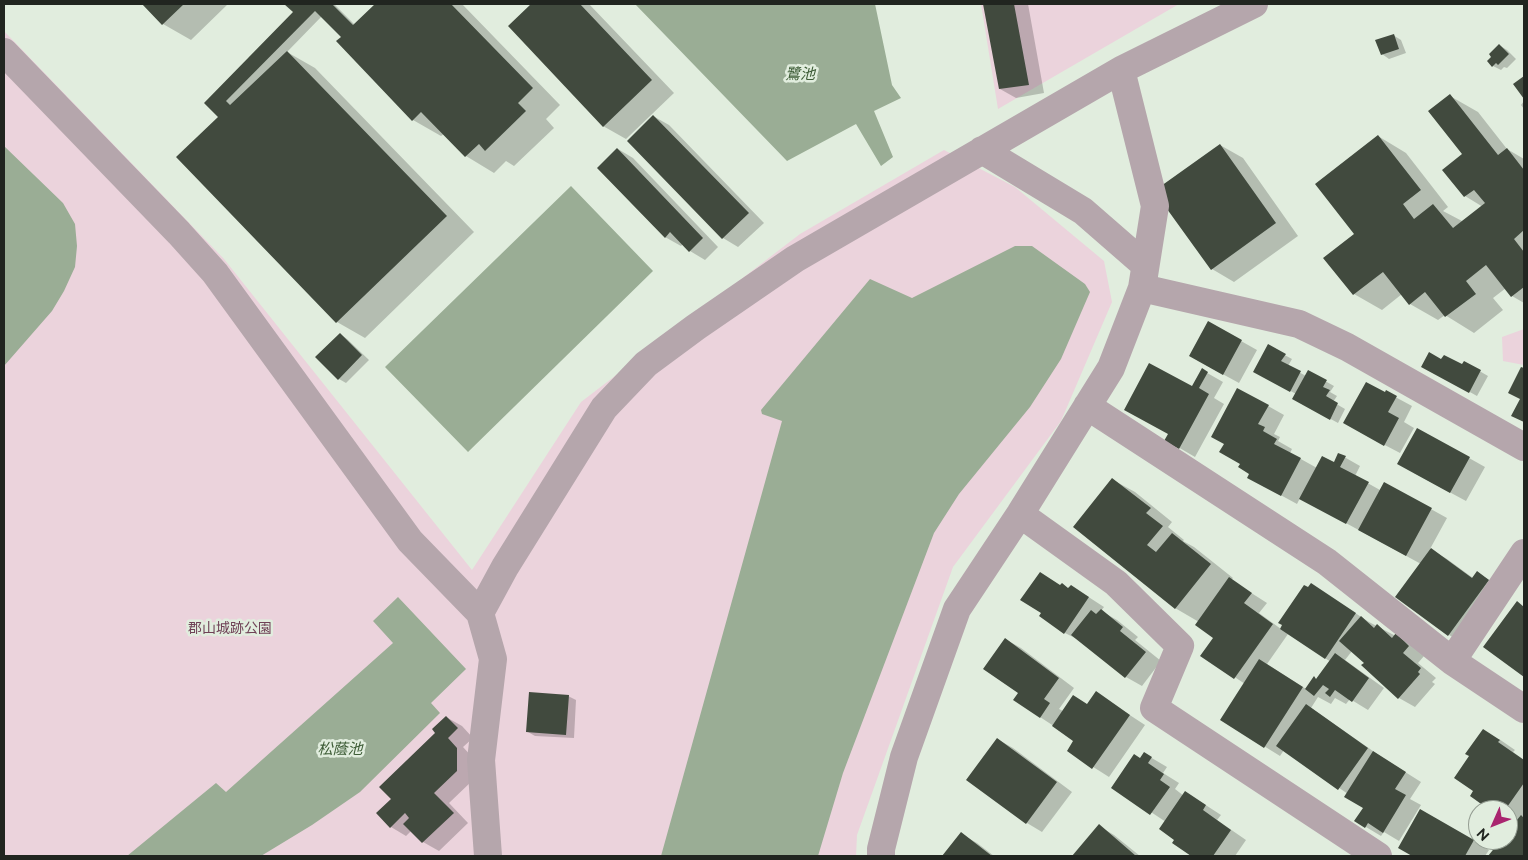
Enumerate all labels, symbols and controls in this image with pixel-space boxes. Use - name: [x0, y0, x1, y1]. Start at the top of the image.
- water label: 鷺池: [785, 65, 815, 83]
- park label: 郡山城跡公園: [188, 621, 272, 637]
- water label: 松蔭池: [318, 740, 362, 758]
- north arrow: [1468, 800, 1518, 850]
- text: N: [1473, 825, 1492, 844]

